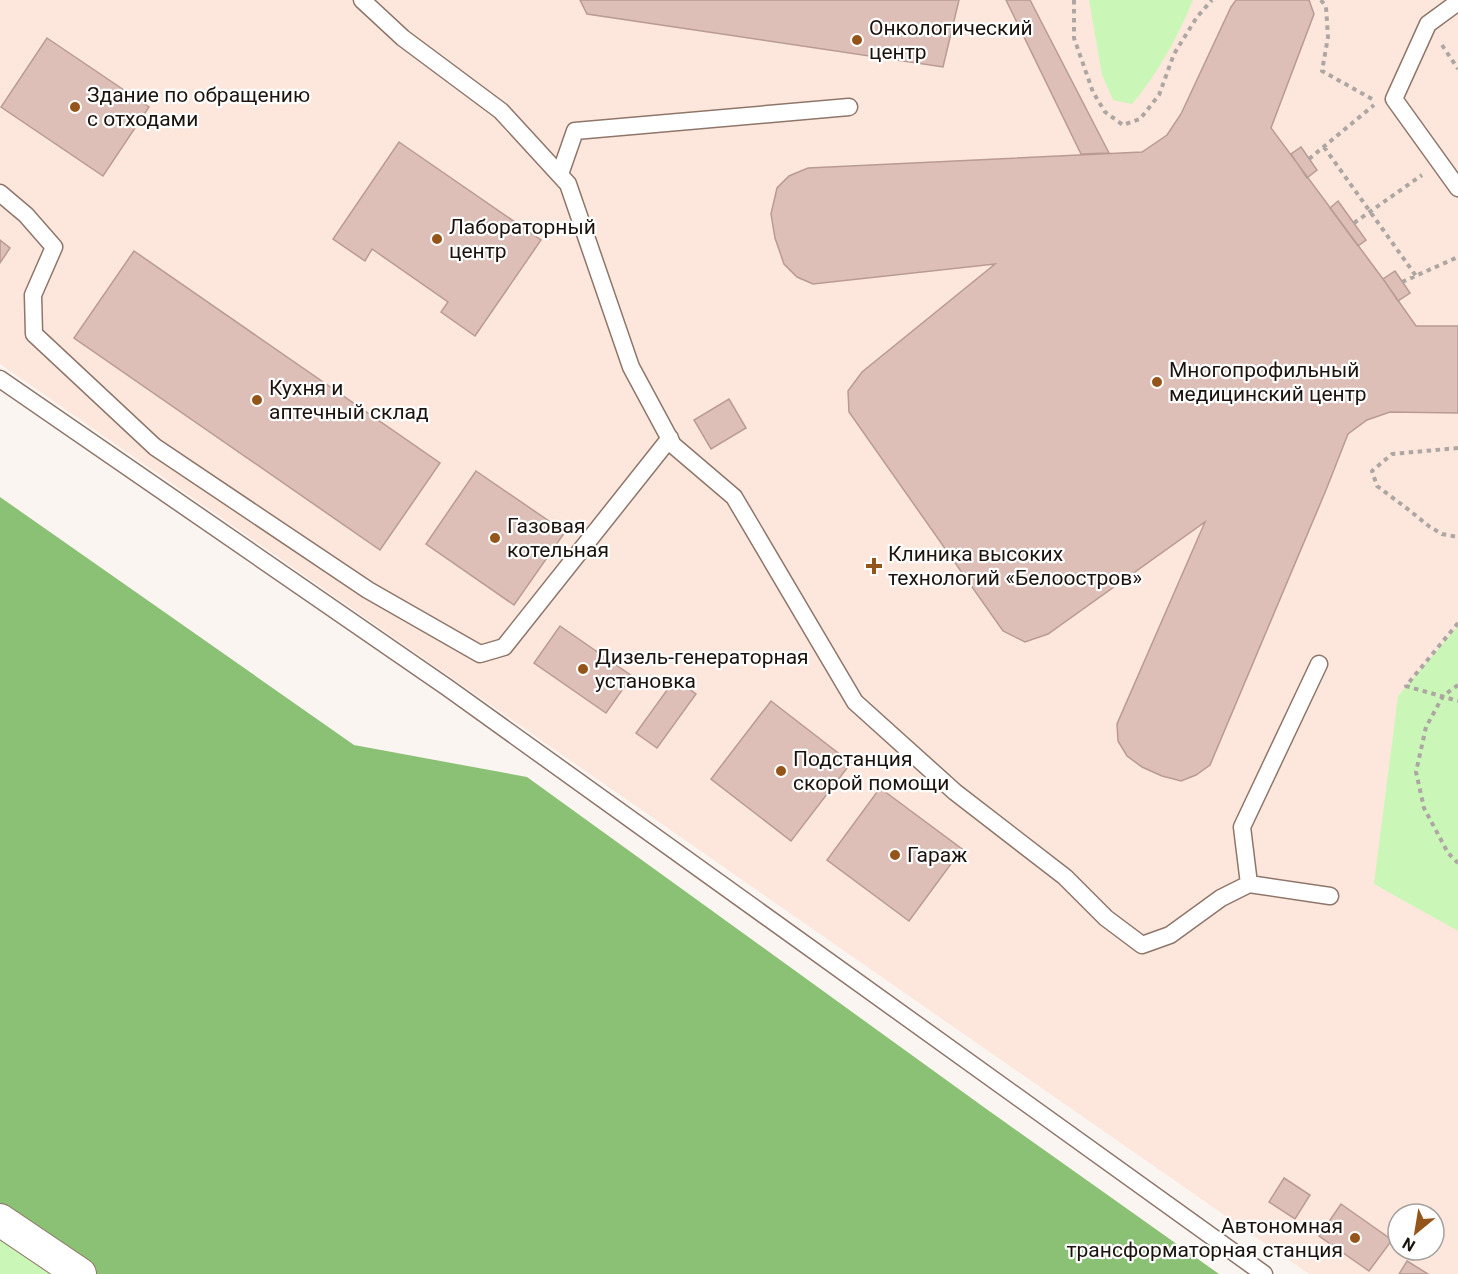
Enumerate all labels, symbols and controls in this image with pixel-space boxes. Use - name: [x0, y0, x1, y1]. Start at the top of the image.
- place label: Онкологический центр: [869, 16, 1033, 64]
- marker: Онкологический центр: [850, 33, 864, 47]
- place label: Здание по обращению с отходами: [87, 83, 310, 131]
- marker: Здание по обращению с отходами: [68, 100, 82, 114]
- place label: Лабораторный центр: [449, 215, 596, 263]
- marker: Лабораторный центр: [430, 232, 444, 246]
- place label: Многопрофильный медицинский центр: [1169, 358, 1367, 406]
- marker: Многопрофильный медицинский центр: [1150, 375, 1164, 389]
- place label: Кухня и аптечный склад: [269, 376, 429, 424]
- marker: Кухня и аптечный склад: [250, 393, 264, 407]
- place label: Газовая котельная: [507, 514, 609, 562]
- marker: Газовая котельная: [488, 531, 502, 545]
- place label: Клиника высоких технологий «Белоостров»: [888, 542, 1142, 590]
- marker: Клиника высоких технологий «Белоостров»: [865, 557, 883, 575]
- place label: Дизель-генераторная установка: [595, 645, 809, 693]
- marker: Дизель-генераторная установка: [576, 662, 590, 676]
- place label: Подстанция скорой помощи: [793, 747, 949, 795]
- marker: Подстанция скорой помощи: [774, 764, 788, 778]
- place label: Гараж: [907, 843, 967, 867]
- marker: Гараж: [888, 848, 902, 862]
- north arrow: [1386, 1202, 1446, 1262]
- place label: Автономная трансформаторная станция: [1066, 1214, 1343, 1262]
- marker: Автономная трансформаторная станция: [1348, 1231, 1362, 1245]
- text: N: [1399, 1234, 1418, 1256]

